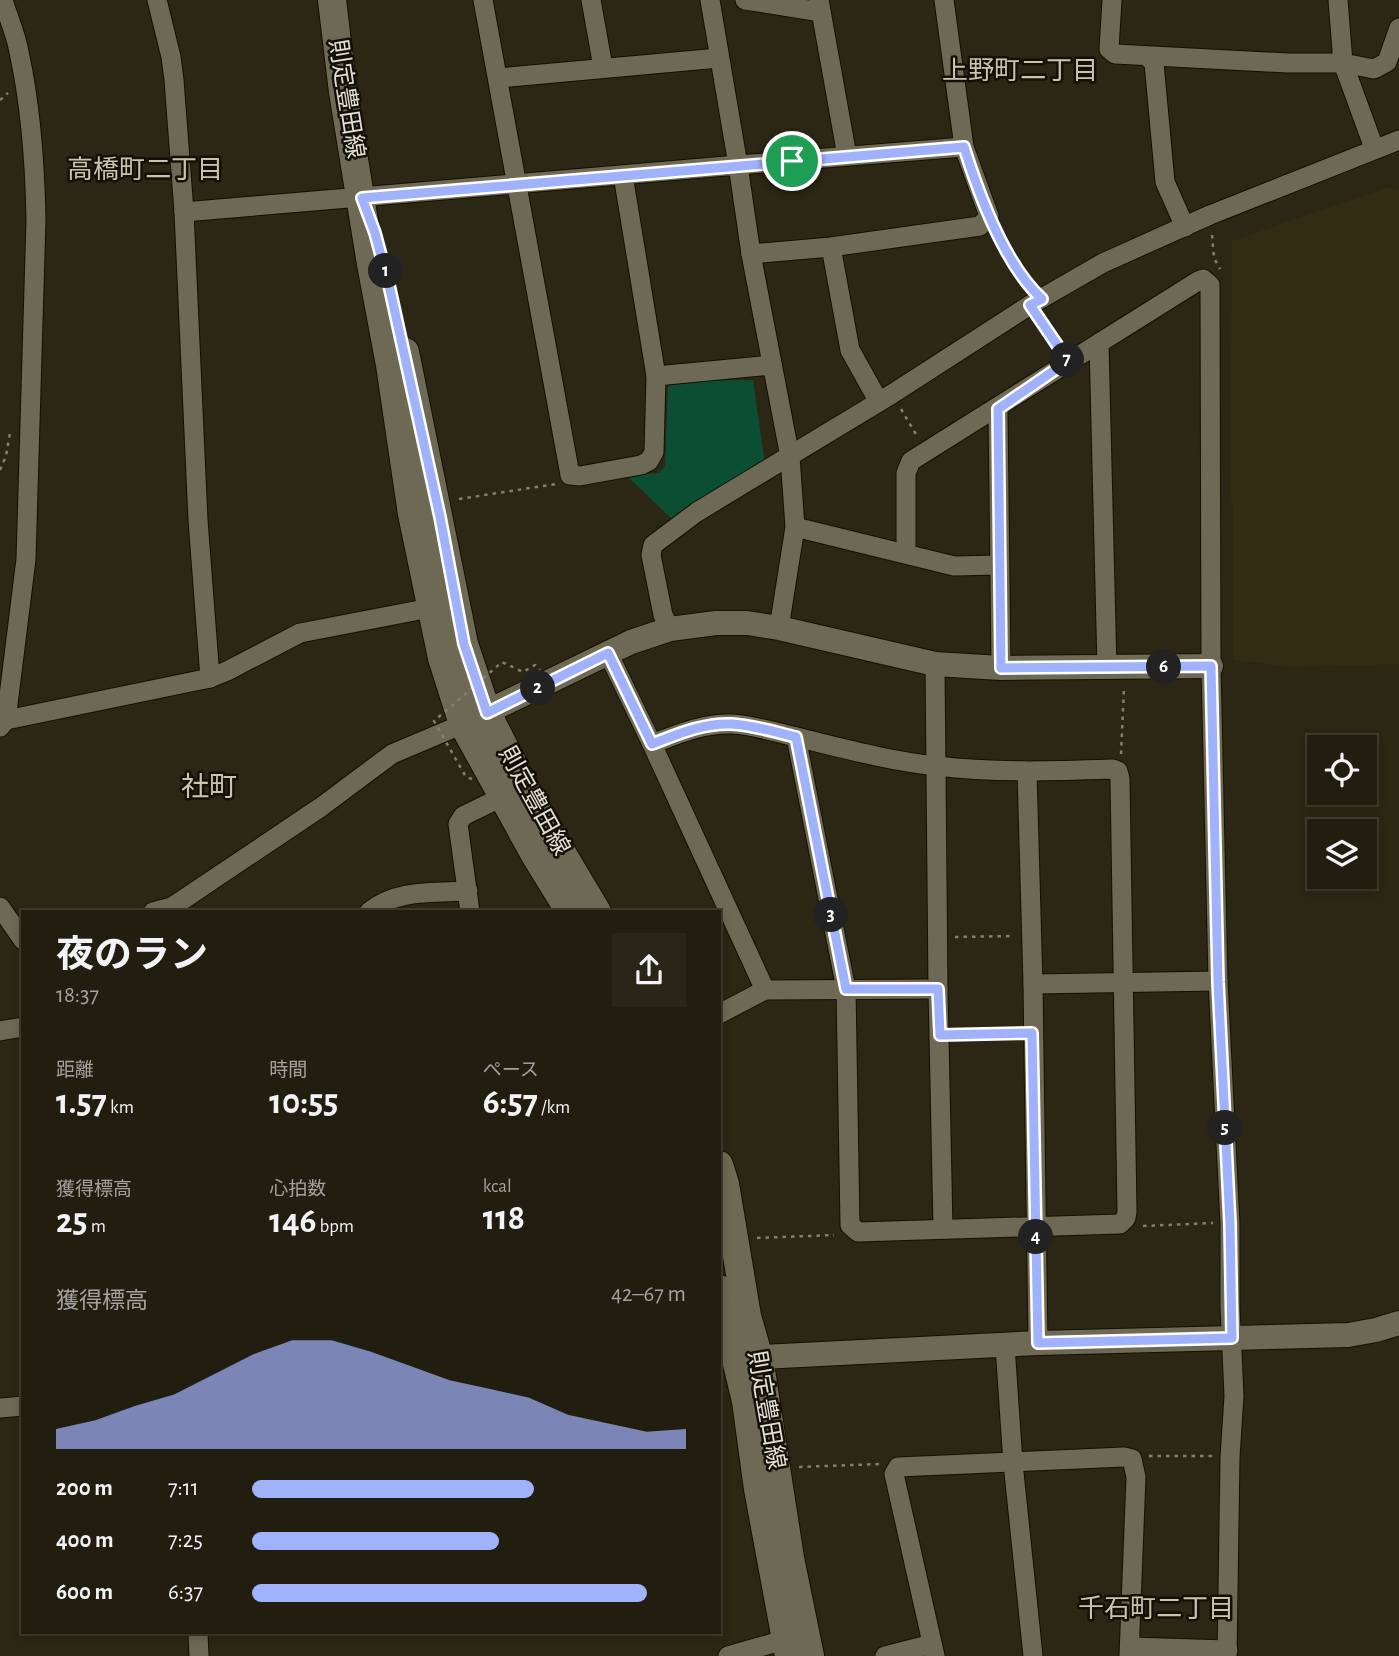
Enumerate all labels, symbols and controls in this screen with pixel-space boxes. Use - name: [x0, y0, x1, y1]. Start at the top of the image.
- street label: 則定豊田線: [325, 38, 369, 160]
- district label: 上野町二丁目: [942, 57, 1098, 84]
- pin: [762, 131, 822, 191]
- icon: arrive: [773, 142, 811, 180]
- district label: 高橋町二丁目: [67, 156, 223, 183]
- pin: 1: [368, 254, 404, 288]
- text: 1: [382, 261, 389, 280]
- pin: 7: [1050, 342, 1084, 378]
- text: 7: [1062, 350, 1071, 369]
- pin: 6: [1146, 650, 1182, 684]
- text: 6: [1159, 657, 1168, 676]
- pin: 2: [520, 670, 556, 706]
- text: 2: [533, 678, 542, 697]
- map controls: [1307, 735, 1377, 889]
- button: locate: [1307, 735, 1377, 805]
- street label: 則定豊田線: [494, 742, 575, 859]
- district label: 社町: [181, 772, 237, 802]
- button: layers: [1307, 819, 1377, 889]
- pin: 3: [814, 898, 848, 932]
- text: 3: [826, 905, 835, 924]
- button: share: [612, 933, 686, 1007]
- text: 夜のラン: [56, 937, 208, 975]
- text: 18:37: [56, 984, 99, 1007]
- text: 距離: [56, 1061, 94, 1080]
- text: 時間: [269, 1061, 307, 1080]
- text: ペース: [483, 1061, 539, 1080]
- text: 1.57: [56, 1085, 107, 1120]
- text: 10:55: [269, 1085, 338, 1120]
- text: 6:57: [483, 1085, 538, 1120]
- text: km: [107, 1098, 134, 1117]
- text: /km: [538, 1098, 570, 1117]
- pin: 5: [1208, 1110, 1242, 1146]
- text: 5: [1220, 1118, 1229, 1137]
- text: kcal: [483, 1177, 512, 1196]
- text: 獲得標高: [56, 1180, 132, 1199]
- text: 心拍数: [269, 1180, 326, 1199]
- text: 118: [483, 1201, 525, 1236]
- text: 25: [56, 1204, 88, 1239]
- text: 146: [269, 1204, 316, 1239]
- text: m: [88, 1217, 106, 1236]
- text: bpm: [316, 1217, 354, 1236]
- pin: 4: [1018, 1220, 1054, 1254]
- text: 4: [1031, 1227, 1040, 1246]
- text: 42–67 m: [611, 1283, 686, 1306]
- text: 獲得標高: [56, 1290, 148, 1313]
- street label: 則定豊田線: [744, 1348, 790, 1471]
- text: 200 m: [56, 1477, 113, 1500]
- text: 7:11: [168, 1477, 199, 1500]
- text: 400 m: [56, 1529, 114, 1552]
- text: 7:25: [168, 1529, 203, 1552]
- text: 600 m: [56, 1581, 113, 1604]
- text: 6:37: [168, 1581, 203, 1604]
- district label: 千石町二丁目: [1078, 1595, 1234, 1622]

